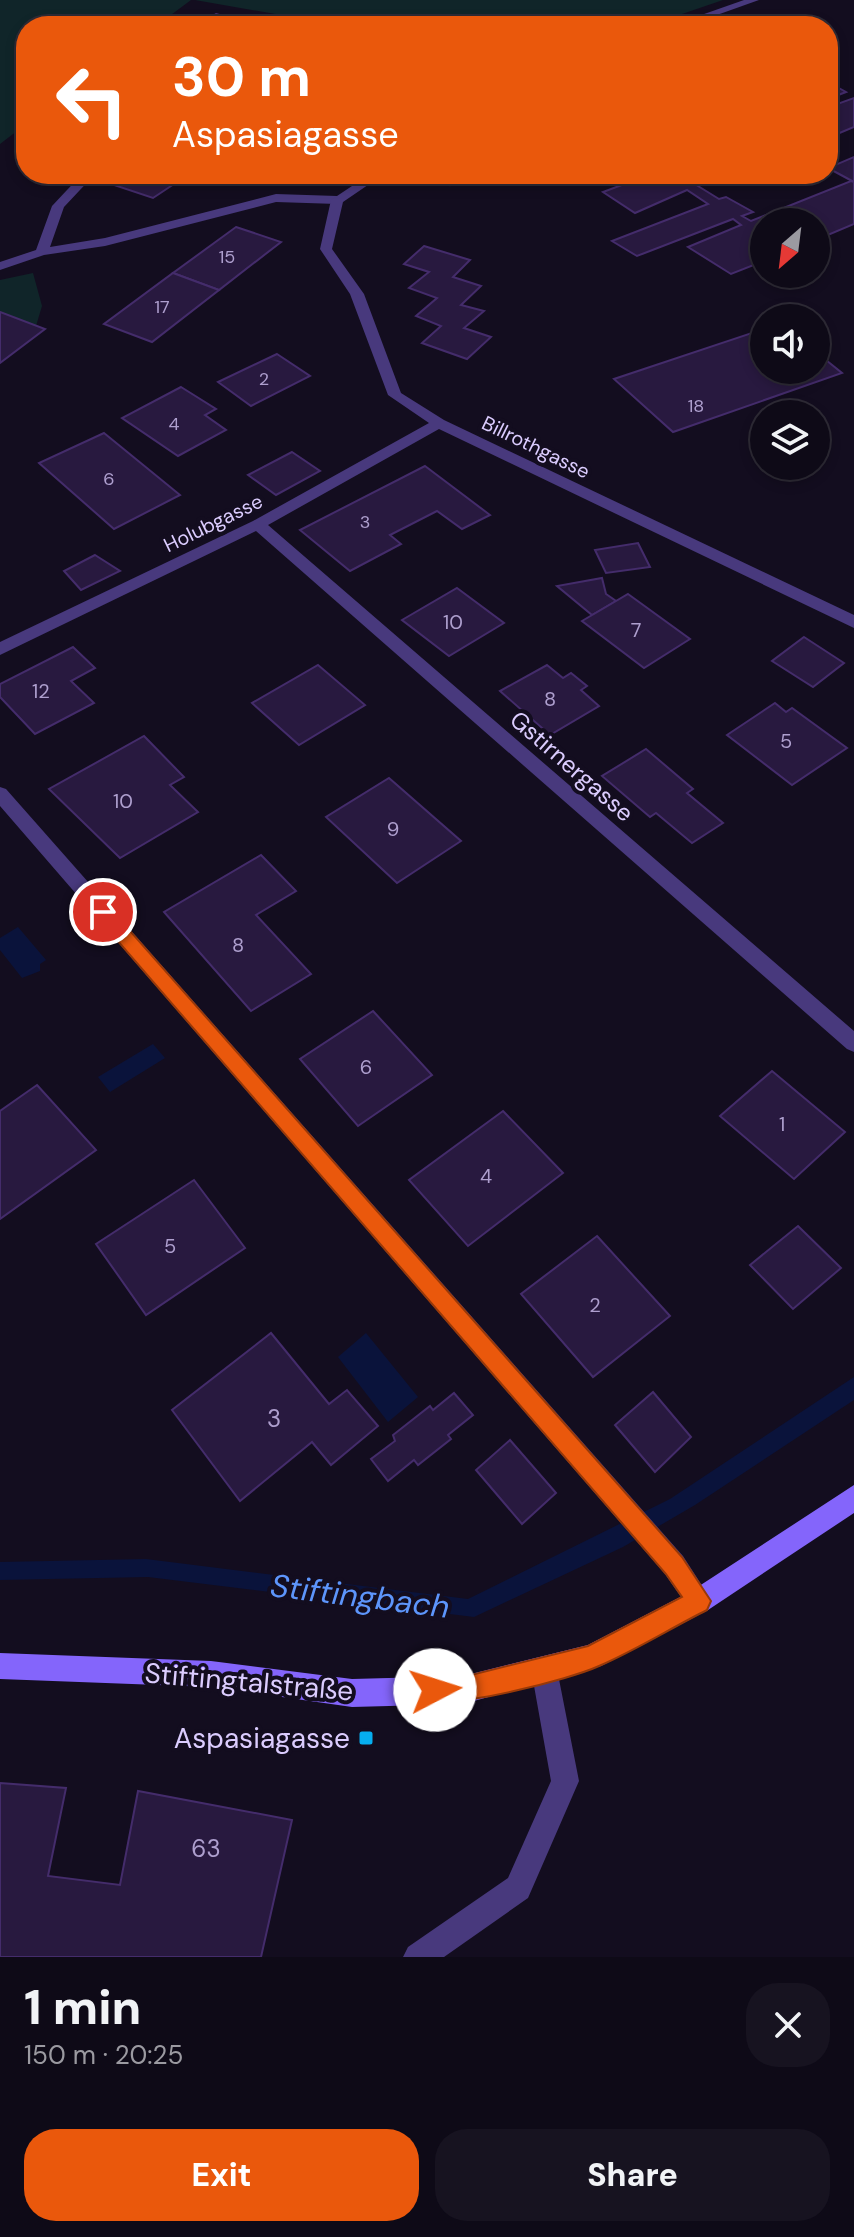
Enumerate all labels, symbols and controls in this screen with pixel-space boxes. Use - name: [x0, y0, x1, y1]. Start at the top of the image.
- text: 30 m: [172, 40, 311, 113]
- icon: left: [40, 48, 144, 152]
- text: Aspasiagasse: [172, 111, 399, 158]
- north arrow: [750, 208, 830, 288]
- map controls: [750, 208, 830, 480]
- house number: 15: [219, 245, 235, 269]
- house number: 17: [154, 295, 170, 319]
- button: sound: [750, 304, 830, 384]
- house number: 2: [259, 367, 269, 391]
- house number: 18: [688, 394, 704, 418]
- button: layers: [750, 400, 830, 480]
- street label: Billrothgasse: [478, 410, 594, 484]
- house number: 4: [169, 412, 180, 436]
- house number: 6: [103, 467, 115, 491]
- street label: Holubgasse: [159, 488, 267, 558]
- house number: 3: [360, 510, 370, 534]
- house number: 10: [443, 609, 463, 635]
- house number: 7: [631, 617, 641, 643]
- house number: 12: [32, 678, 50, 704]
- house number: 8: [544, 686, 556, 712]
- street label: Gstirnergasse: [504, 704, 640, 828]
- house number: 5: [780, 728, 792, 754]
- house number: 10: [113, 788, 133, 814]
- house number: 9: [387, 816, 399, 842]
- pin: [69, 878, 137, 946]
- icon: arrive: [81, 890, 125, 934]
- house number: 8: [232, 932, 244, 958]
- house number: 6: [360, 1054, 372, 1080]
- house number: 1: [779, 1111, 785, 1137]
- house number: 4: [480, 1163, 492, 1189]
- house number: 5: [164, 1233, 176, 1259]
- house number: 2: [589, 1292, 601, 1318]
- house number: 3: [267, 1403, 281, 1434]
- water label: Stiftingbach: [268, 1564, 452, 1628]
- position arrow: [393, 1648, 477, 1732]
- street label: Stiftingtalstraße: [143, 1654, 355, 1710]
- place label: Aspasiagasse: [174, 1720, 350, 1757]
- marker: Aspasiagasse: [357, 1729, 375, 1747]
- house number: 63: [191, 1833, 221, 1864]
- text: 1 min: [24, 1976, 141, 2039]
- button: close: [746, 1983, 830, 2067]
- text: 150 m · 20:25: [24, 2038, 183, 2072]
- button: Exit: [24, 2129, 419, 2221]
- button: Share: [435, 2129, 830, 2221]

